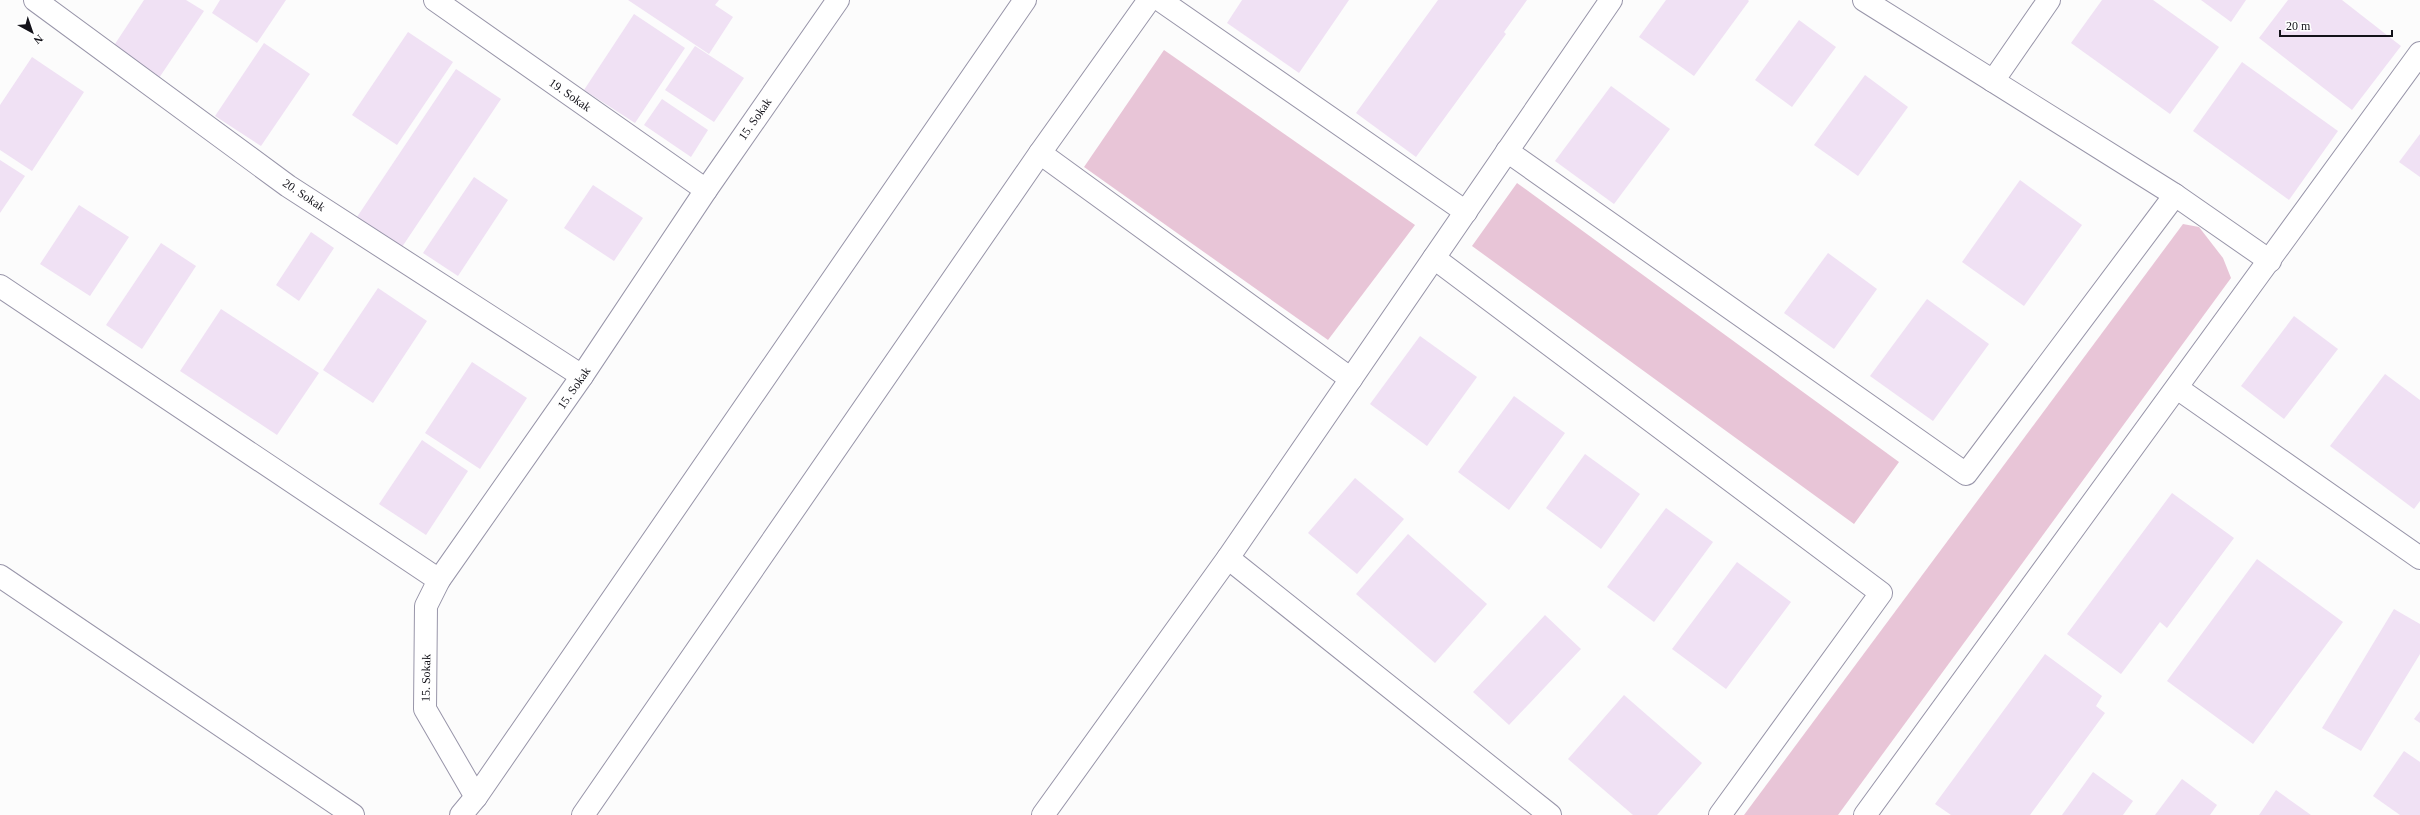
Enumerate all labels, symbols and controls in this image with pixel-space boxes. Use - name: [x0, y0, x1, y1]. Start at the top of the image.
- north arrow: [12, 12, 52, 52]
- scale bar: [2280, 12, 2392, 38]
- text: 20 m: [2286, 19, 2311, 33]
- text: N: [31, 33, 45, 47]
- street label: 19. Sokak: [546, 76, 594, 114]
- street label: 15. Sokak: [736, 95, 774, 143]
- street label: 20. Sokak: [280, 176, 328, 214]
- street label: 15. Sokak: [555, 364, 593, 412]
- street label: 15. Sokak: [419, 654, 433, 702]

